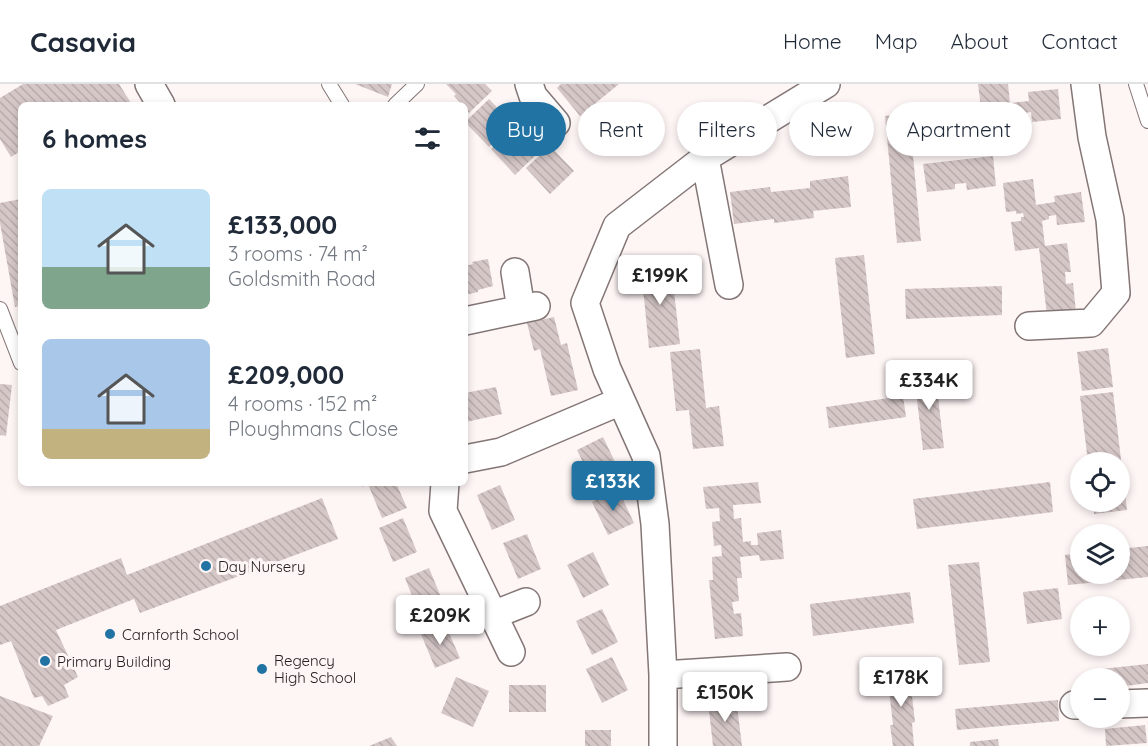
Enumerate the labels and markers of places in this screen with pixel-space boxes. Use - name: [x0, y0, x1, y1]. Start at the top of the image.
- pin: £199K: [618, 255, 702, 306]
- pin: £334K: [887, 360, 971, 411]
- pin: £133K: [571, 461, 655, 512]
- place label: Day Nursery: [218, 557, 306, 576]
- marker: Day Nursery: [199, 559, 213, 573]
- pin: £209K: [398, 595, 482, 646]
- place label: Carnforth School: [122, 625, 239, 644]
- marker: Carnforth School: [103, 627, 117, 641]
- place label: Regency High School: [274, 651, 356, 687]
- place label: Primary Building: [57, 652, 171, 671]
- marker: Primary Building: [38, 654, 52, 668]
- pin: £178K: [859, 657, 943, 708]
- marker: Regency High School: [255, 662, 269, 676]
- pin: £150K: [683, 672, 767, 723]

